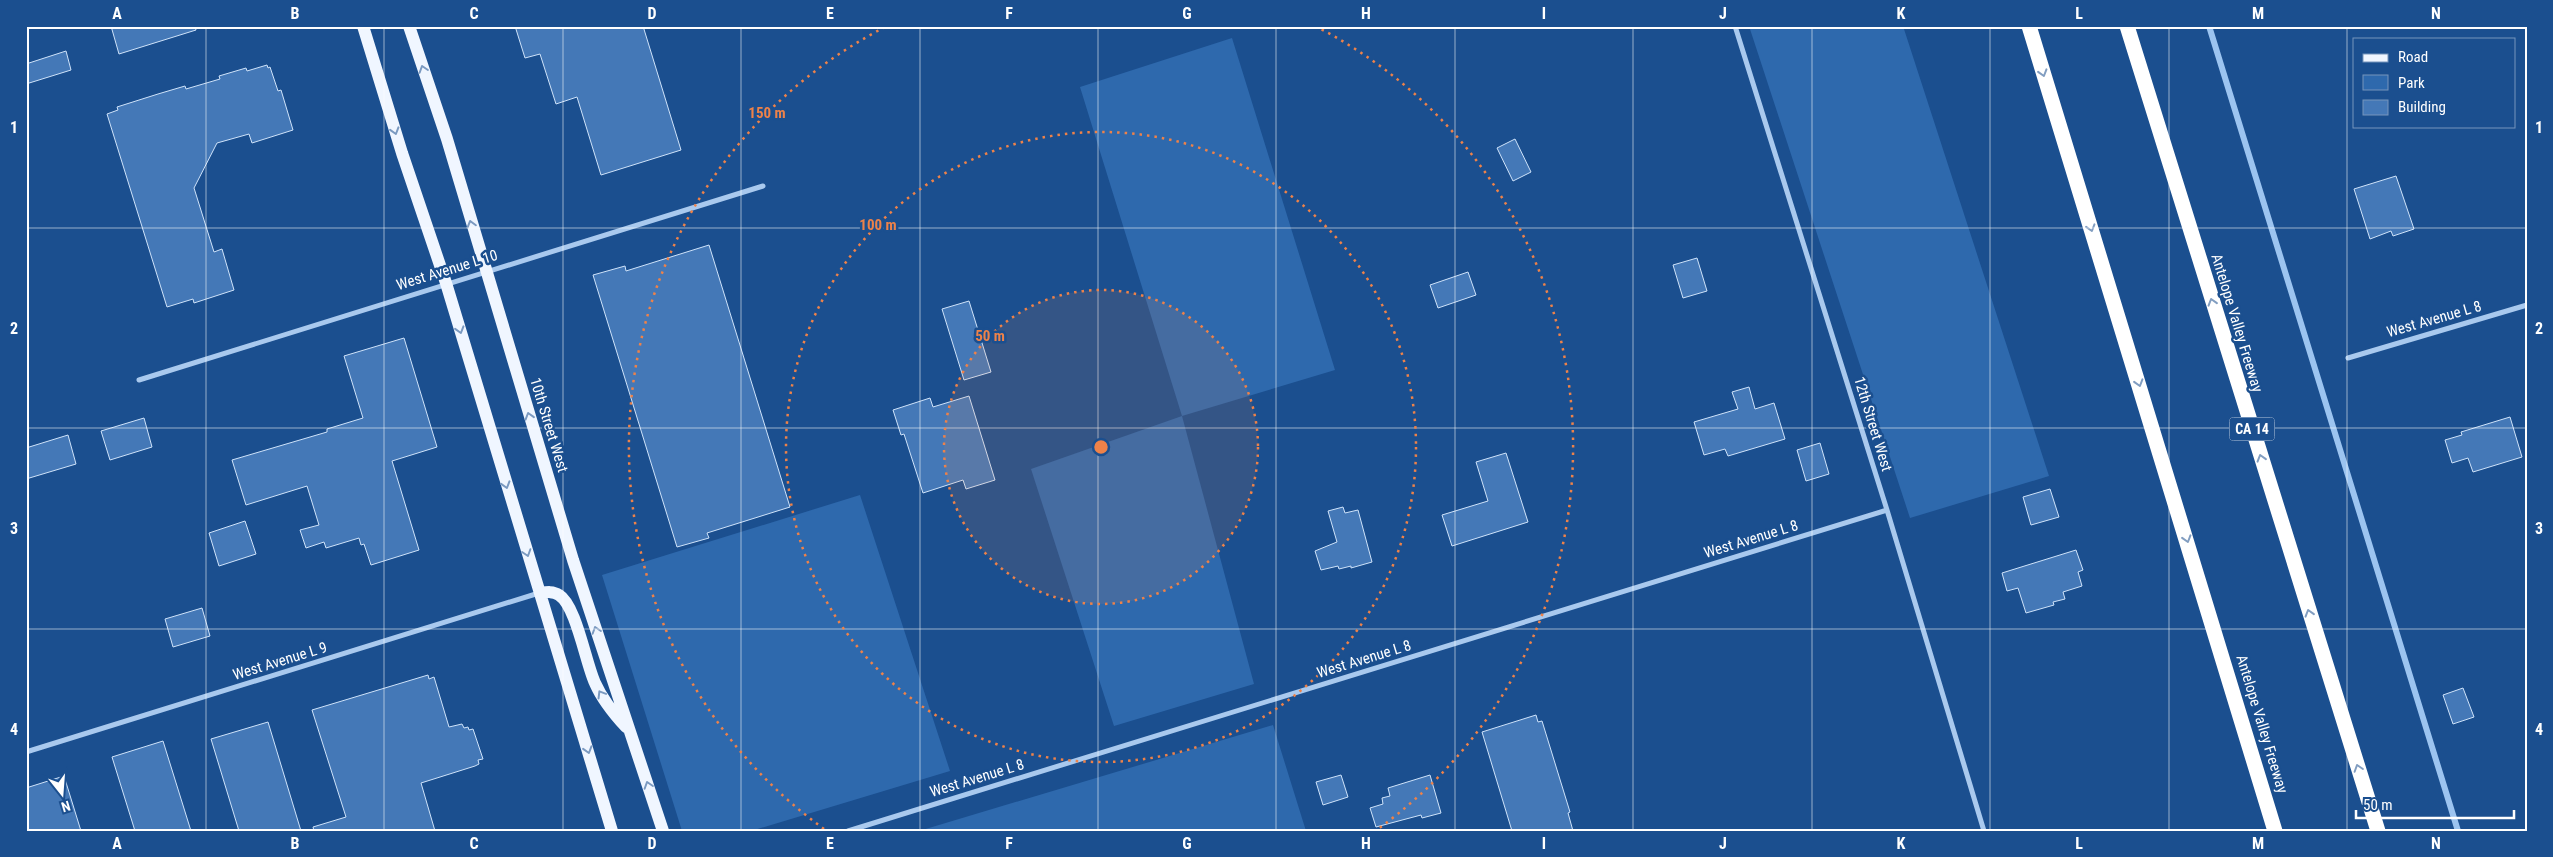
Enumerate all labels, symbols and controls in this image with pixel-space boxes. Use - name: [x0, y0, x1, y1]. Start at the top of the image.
- text: A: [112, 4, 122, 23]
- text: B: [291, 4, 300, 23]
- text: C: [469, 4, 479, 23]
- text: D: [647, 4, 657, 23]
- text: E: [826, 4, 834, 23]
- text: F: [1005, 4, 1013, 23]
- text: G: [1182, 4, 1192, 23]
- text: H: [1361, 4, 1371, 23]
- text: I: [1542, 4, 1546, 23]
- text: J: [1719, 4, 1727, 23]
- text: K: [1897, 4, 1906, 23]
- text: L: [2075, 4, 2083, 23]
- text: M: [2252, 4, 2264, 23]
- text: N: [2431, 4, 2441, 23]
- legend: [2353, 38, 2516, 128]
- text: Road: [2398, 48, 2428, 66]
- one-way arrow: [419, 65, 429, 73]
- one-way arrow: [2038, 68, 2048, 76]
- text: Park: [2398, 74, 2425, 92]
- text: Building: [2398, 98, 2446, 116]
- text: 150 m: [748, 104, 786, 122]
- text: 1: [10, 118, 18, 137]
- text: 1: [2535, 118, 2543, 137]
- one-way arrow: [390, 126, 400, 134]
- text: 100 m: [859, 216, 897, 234]
- one-way arrow: [466, 220, 476, 229]
- one-way arrow: [2085, 224, 2095, 232]
- street label: West Avenue L 10: [394, 246, 500, 294]
- street label: Antelope Valley Freeway: [2207, 252, 2267, 394]
- street label: West Avenue L 8: [2385, 297, 2483, 341]
- one-way arrow: [2208, 299, 2218, 307]
- text: 2: [10, 319, 18, 338]
- text: 2: [2535, 319, 2543, 338]
- one-way arrow: [454, 325, 464, 333]
- text: 50 m: [975, 327, 1005, 345]
- street label: 12th Street West: [1850, 374, 1896, 474]
- street label: 10th Street West: [526, 375, 572, 475]
- one-way arrow: [2133, 379, 2143, 387]
- one-way arrow: [525, 412, 535, 420]
- road number: CA 14: [2230, 418, 2274, 440]
- centre of rings: [1092, 438, 1110, 456]
- one-way arrow: [2256, 454, 2266, 462]
- one-way arrow: [501, 481, 511, 489]
- street label: West Avenue L 8: [1702, 516, 1800, 562]
- text: 3: [10, 519, 18, 538]
- text: 3: [2535, 519, 2543, 538]
- one-way arrow: [2181, 534, 2191, 542]
- one-way arrow: [522, 548, 532, 556]
- one-way arrow: [2304, 609, 2314, 617]
- one-way arrow: [592, 627, 602, 635]
- street label: West Avenue L 8: [1315, 636, 1413, 682]
- street label: West Avenue L 9: [231, 638, 329, 684]
- street label: Antelope Valley Freeway: [2232, 653, 2292, 795]
- one-way arrow: [598, 691, 608, 700]
- text: 4: [10, 720, 18, 739]
- text: 4: [2535, 720, 2543, 739]
- one-way arrow: [582, 746, 592, 754]
- street label: West Avenue L 8: [928, 755, 1026, 801]
- one-way arrow: [2354, 764, 2364, 772]
- north arrow: [38, 770, 88, 820]
- one-way arrow: [643, 781, 653, 789]
- scale bar: [2356, 787, 2513, 819]
- text: 50 m: [2363, 796, 2393, 814]
- text: N: [59, 798, 72, 815]
- text: A: [112, 834, 122, 853]
- text: B: [291, 834, 300, 853]
- text: C: [469, 834, 479, 853]
- text: D: [647, 834, 657, 853]
- text: E: [826, 834, 834, 853]
- text: F: [1005, 834, 1013, 853]
- text: G: [1182, 834, 1192, 853]
- text: H: [1361, 834, 1371, 853]
- text: I: [1542, 834, 1546, 853]
- text: J: [1719, 834, 1727, 853]
- text: K: [1897, 834, 1906, 853]
- text: L: [2075, 834, 2083, 853]
- text: M: [2252, 834, 2264, 853]
- text: N: [2431, 834, 2441, 853]

